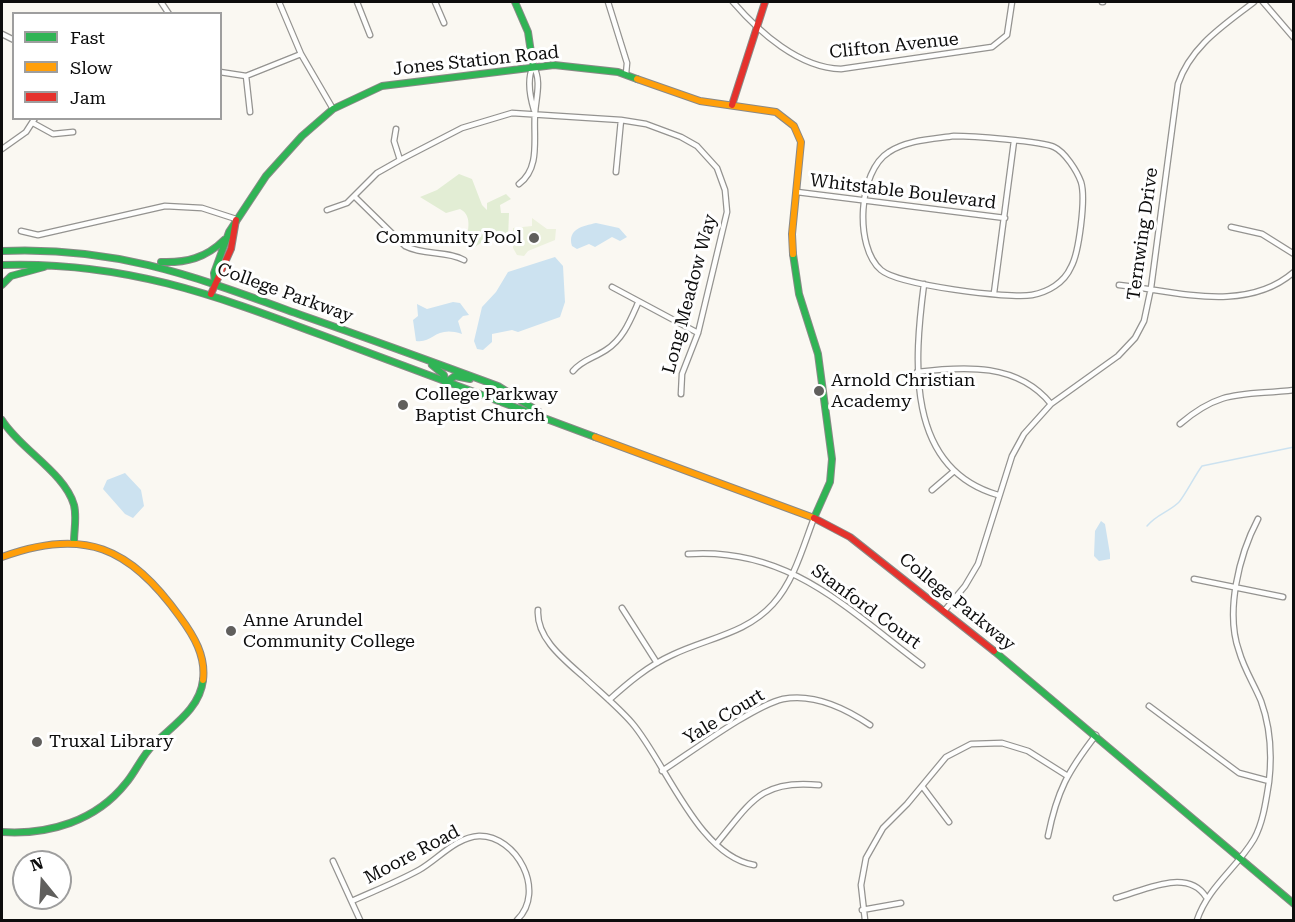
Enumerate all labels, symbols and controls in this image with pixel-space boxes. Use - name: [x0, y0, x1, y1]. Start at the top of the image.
- legend: [12, 12, 222, 120]
- text: Fast: [70, 27, 105, 48]
- street label: Clifton Avenue: [828, 28, 960, 64]
- street label: Jones Station Road: [392, 42, 560, 80]
- text: Slow: [70, 57, 112, 78]
- text: Jam: [70, 87, 106, 108]
- street label: Ternwing Drive: [1123, 166, 1163, 302]
- street label: Whitstable Boulevard: [809, 170, 997, 214]
- street label: Long Meadow Way: [658, 212, 722, 376]
- place label: Community Pool: [376, 227, 522, 249]
- marker: Community Pool: [527, 231, 541, 245]
- street label: College Parkway: [214, 258, 356, 328]
- place label: Arnold Christian Academy: [831, 370, 975, 412]
- place label: College Parkway Baptist Church: [415, 384, 558, 426]
- marker: Arnold Christian Academy: [812, 384, 826, 398]
- marker: College Parkway Baptist Church: [396, 398, 410, 412]
- street label: College Parkway: [895, 549, 1019, 655]
- street label: Stanford Court: [807, 560, 925, 654]
- place label: Anne Arundel Community College: [243, 610, 415, 652]
- marker: Anne Arundel Community College: [224, 624, 238, 638]
- street label: Yale Court: [680, 684, 768, 750]
- place label: Truxal Library: [49, 731, 174, 753]
- marker: Truxal Library: [30, 735, 44, 749]
- street label: Moore Road: [361, 821, 463, 889]
- north arrow: [12, 850, 72, 910]
- text: N: [28, 853, 46, 875]

